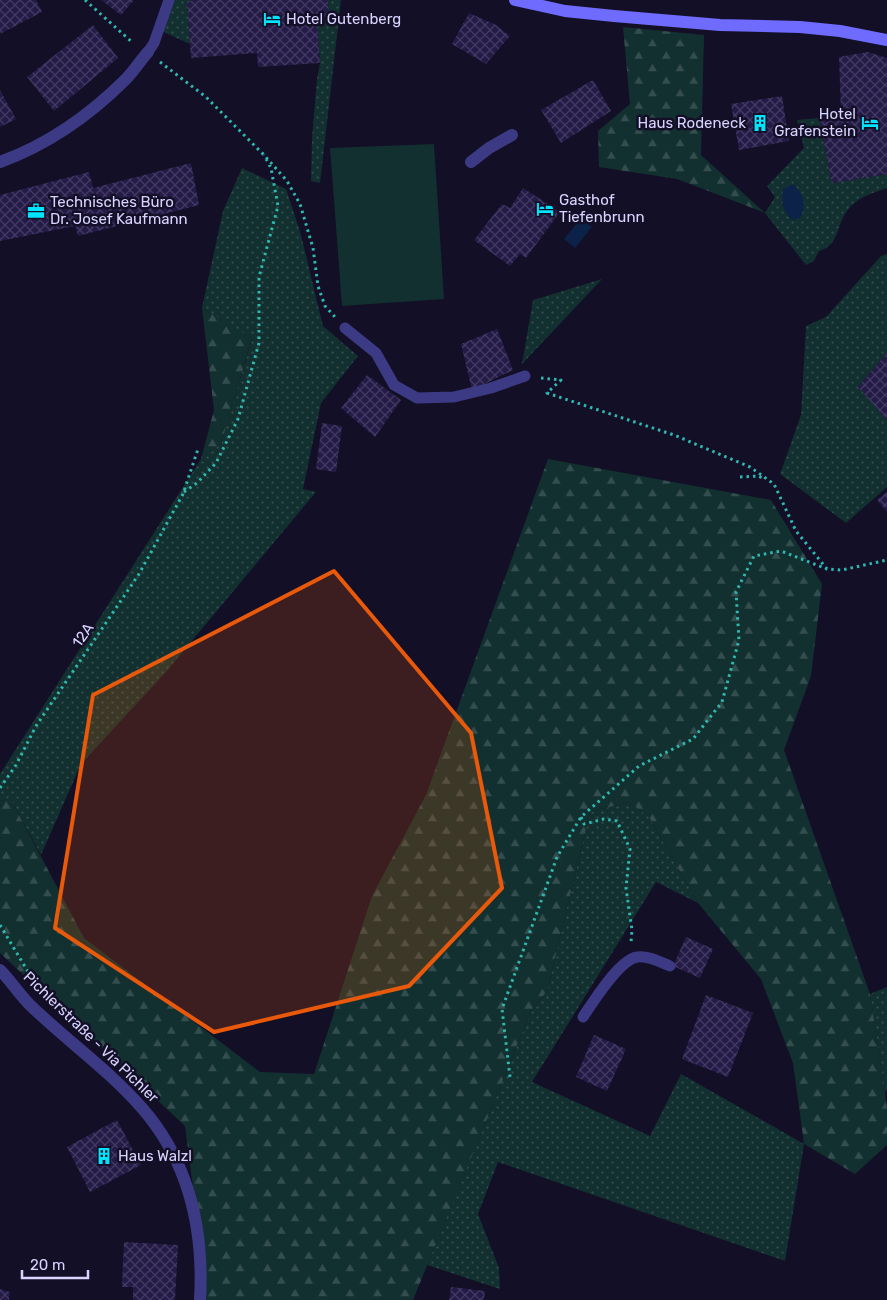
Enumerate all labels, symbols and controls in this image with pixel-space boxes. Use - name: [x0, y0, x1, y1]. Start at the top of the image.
- hotel icon: Hotel Gutenberg: [262, 9, 282, 29]
- place label: Hotel Gutenberg: [286, 10, 401, 28]
- place label: Hotel Grafenstein: [774, 105, 856, 140]
- building icon: Haus Rodeneck: [750, 113, 770, 133]
- hotel icon: Hotel Grafenstein: [860, 113, 880, 133]
- place label: Haus Rodeneck: [637, 114, 746, 132]
- place label: Gasthof Tiefenbrunn: [559, 191, 645, 226]
- place label: Technisches Büro Dr. Josef Kaufmann: [50, 193, 188, 228]
- hotel icon: Gasthof Tiefenbrunn: [535, 199, 555, 219]
- office icon: Technisches Büro Dr. Josef Kaufmann: [26, 201, 46, 221]
- street label: 12A: [68, 619, 98, 651]
- street label: Pichlerstraße - Via Pichler: [20, 968, 163, 1107]
- building icon: Haus Walzl: [94, 1146, 114, 1166]
- place label: Haus Walzl: [118, 1147, 192, 1165]
- scale bar: [22, 1248, 89, 1280]
- text: 20 m: [30, 1256, 65, 1274]

